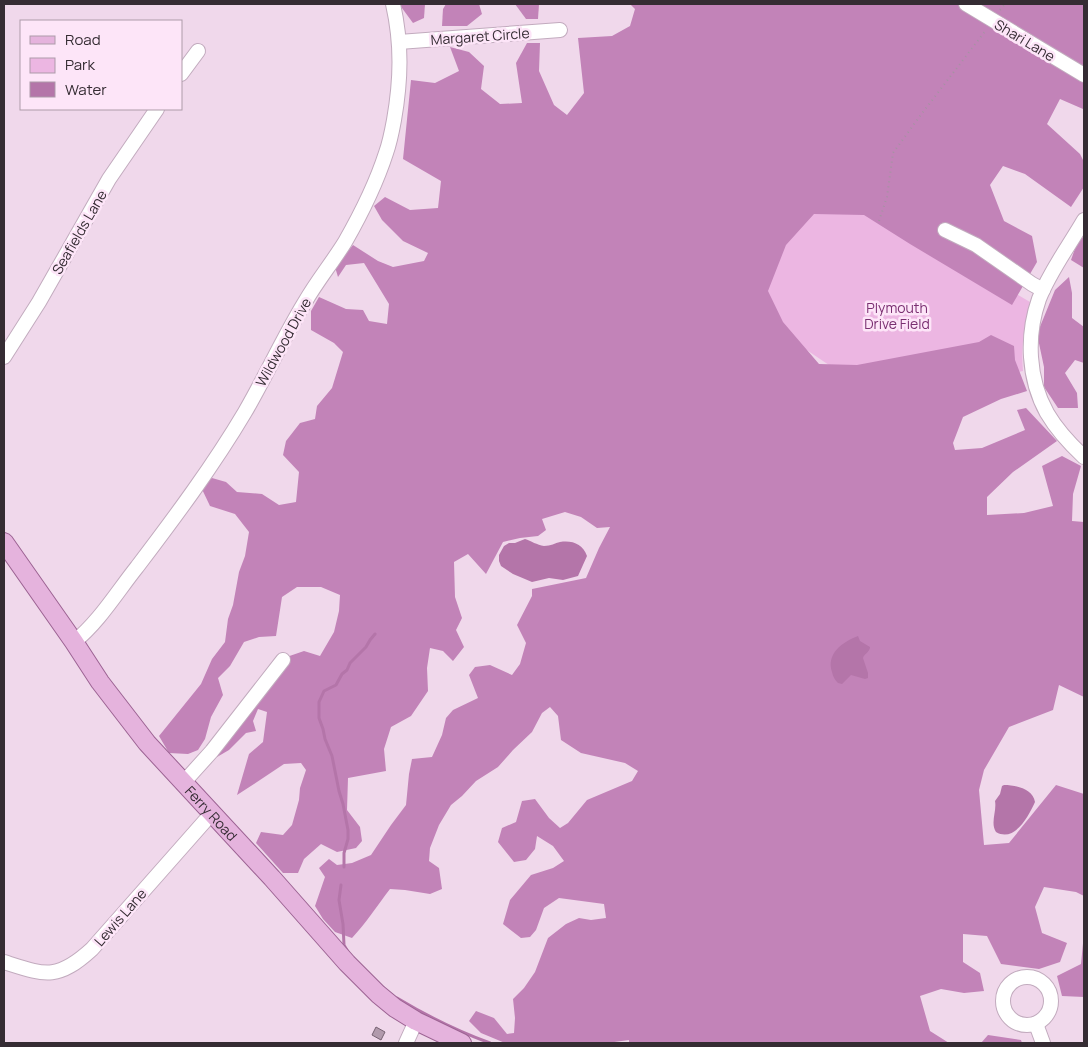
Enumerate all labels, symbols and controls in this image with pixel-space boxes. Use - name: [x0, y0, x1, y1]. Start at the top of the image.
- street label: Shari Lane: [991, 15, 1059, 65]
- legend: [20, 20, 182, 110]
- street label: Margaret Circle: [430, 23, 530, 49]
- text: Road: [65, 29, 101, 50]
- text: Park: [65, 54, 95, 75]
- text: Water: [65, 79, 107, 100]
- street label: Seafields Lane: [47, 186, 111, 278]
- street label: Wildwood Drive: [251, 294, 315, 390]
- park label: Plymouth Drive Field: [864, 298, 930, 333]
- street label: Ferry Road: [181, 781, 242, 844]
- street label: Lewis Lane: [90, 884, 150, 950]

